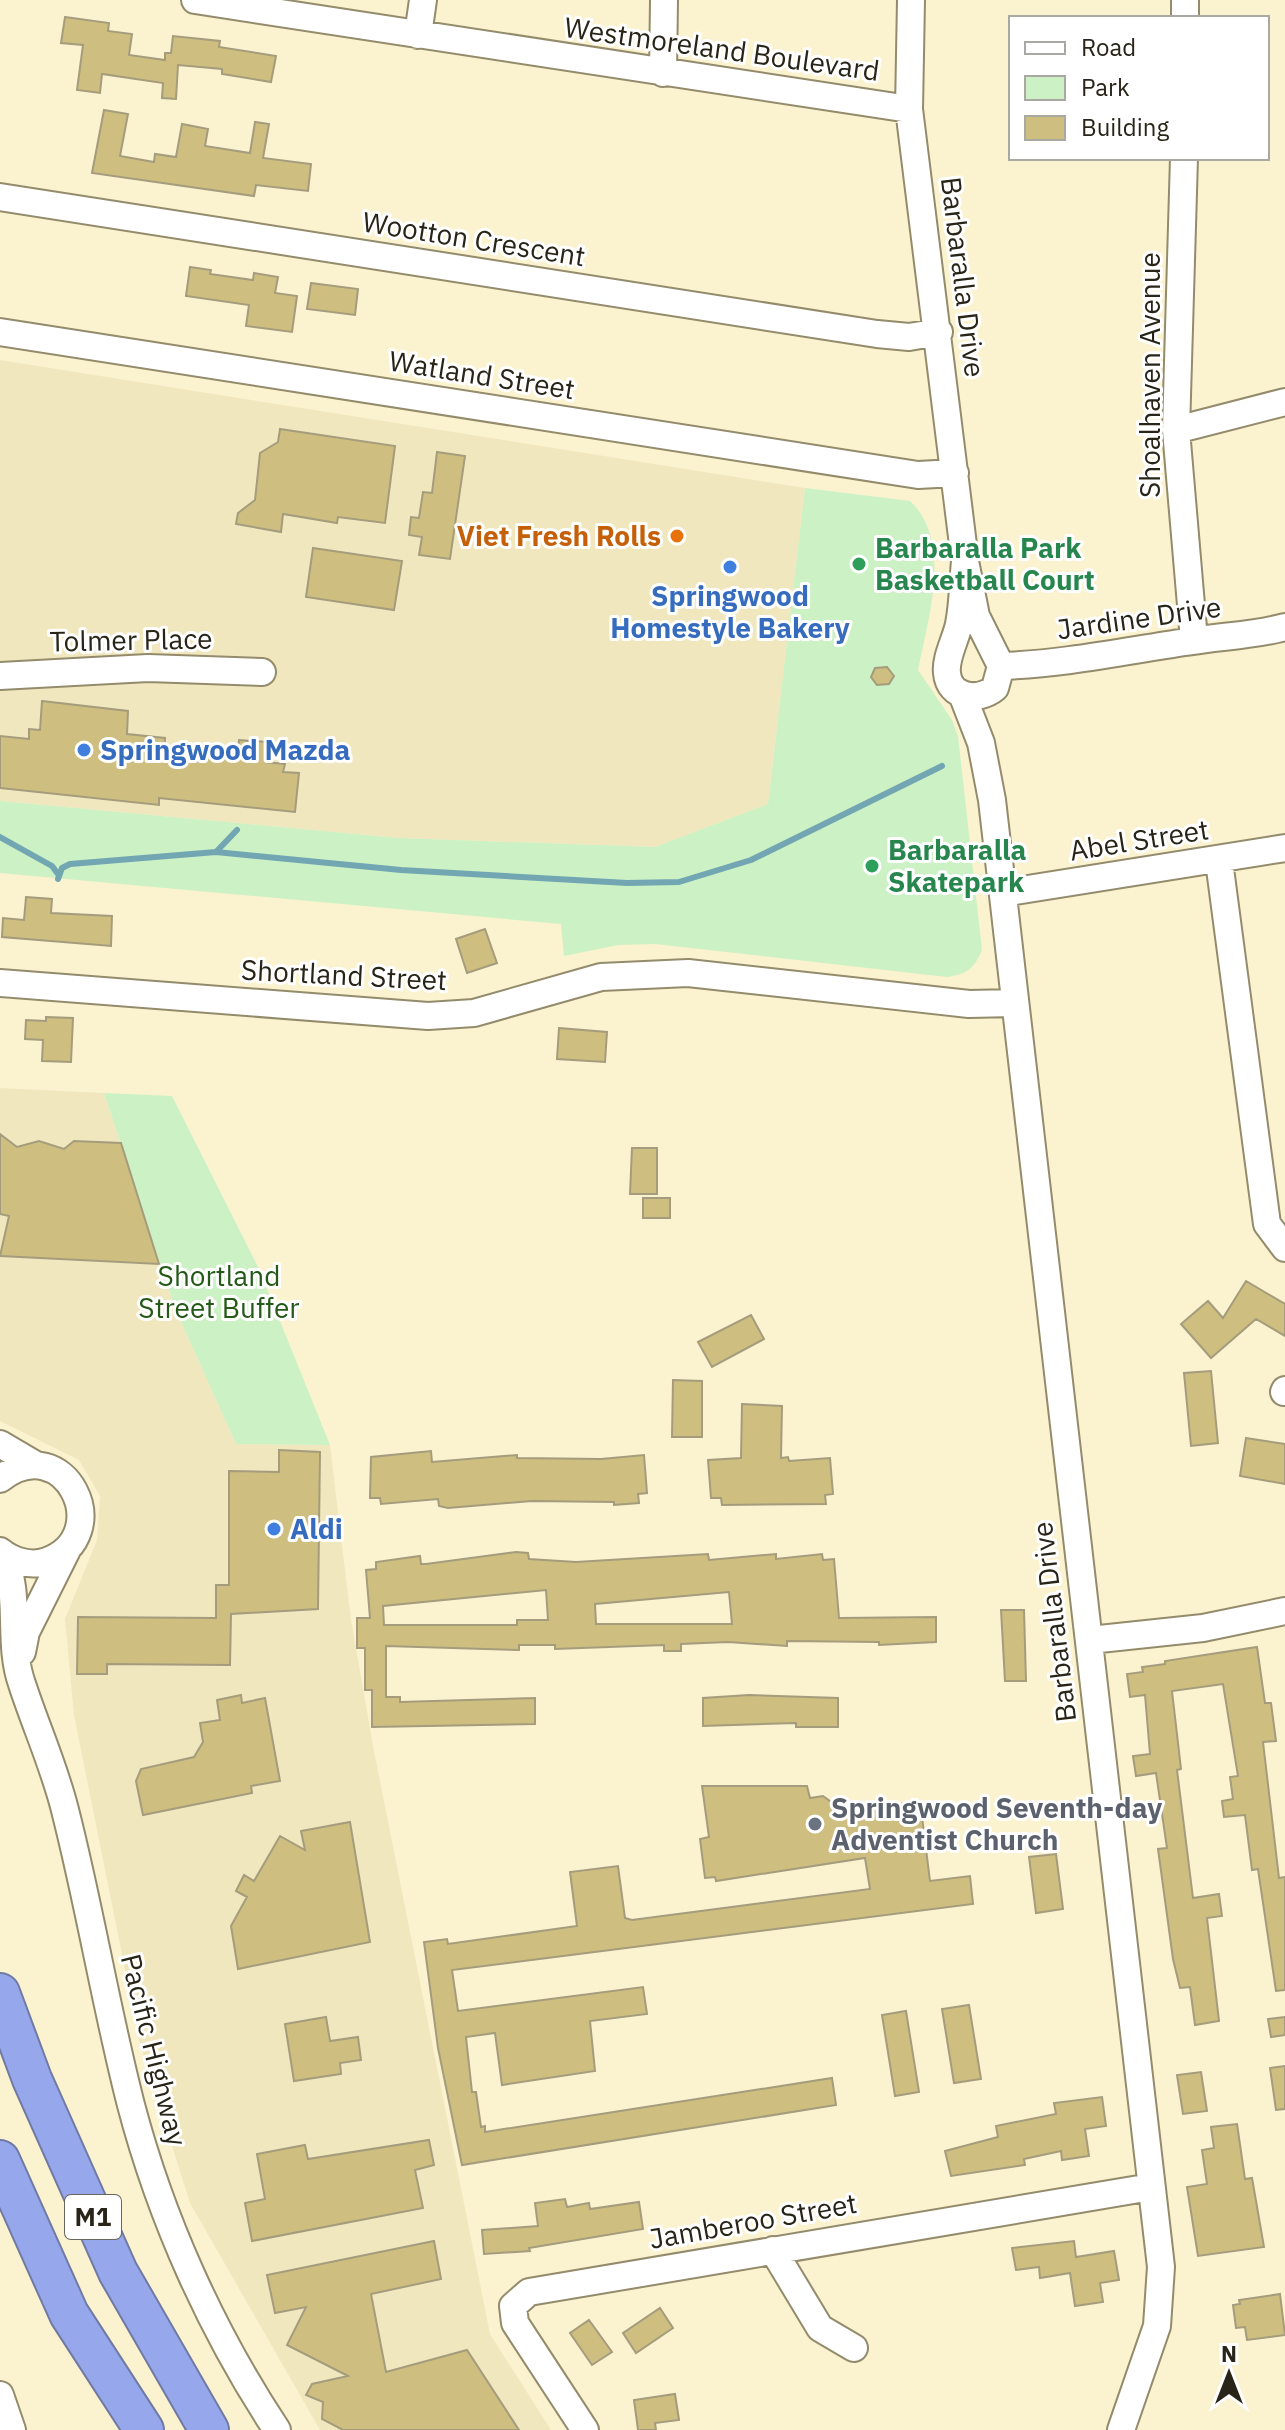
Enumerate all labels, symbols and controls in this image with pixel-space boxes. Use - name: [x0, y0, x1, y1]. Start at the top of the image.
- street label: Westmoreland Boulevard: [562, 8, 882, 89]
- legend: [1009, 16, 1269, 160]
- text: Road: [1081, 31, 1136, 63]
- text: Park: [1081, 71, 1130, 103]
- text: Building: [1081, 111, 1169, 143]
- street label: Barbaralla Drive: [933, 175, 994, 379]
- street label: Wootton Crescent: [360, 203, 588, 274]
- street label: Shoalhaven Avenue: [1131, 252, 1168, 498]
- street label: Watland Street: [387, 342, 578, 407]
- place label: Viet Fresh Rolls: [457, 517, 661, 554]
- marker: Viet Fresh Rolls: [668, 527, 686, 545]
- place label: Barbaralla Park Basketball Court: [875, 529, 1095, 598]
- marker: Barbaralla Park Basketball Court: [850, 555, 868, 573]
- marker: Springwood Homestyle Bakery: [721, 558, 739, 576]
- place label: Springwood Homestyle Bakery: [610, 577, 850, 646]
- street label: Jardine Drive: [1054, 588, 1223, 647]
- street label: Tolmer Place: [49, 620, 213, 659]
- place label: Springwood Mazda: [100, 731, 351, 768]
- marker: Springwood Mazda: [75, 741, 93, 759]
- street label: Abel Street: [1067, 810, 1211, 869]
- place label: Barbaralla Skatepark: [888, 831, 1026, 900]
- marker: Barbaralla Skatepark: [863, 857, 881, 875]
- street label: Shortland Street: [240, 951, 448, 998]
- park label: Shortland Street Buffer: [138, 1257, 300, 1326]
- place label: Aldi: [290, 1510, 343, 1547]
- marker: Aldi: [265, 1520, 283, 1538]
- street label: Barbaralla Drive: [1023, 1520, 1084, 1724]
- place label: Springwood Seventh-day Adventist Church: [831, 1789, 1162, 1858]
- marker: Springwood Seventh-day Adventist Church: [806, 1815, 824, 1833]
- street label: Pacific Highway: [113, 1950, 196, 2150]
- street label: Jamberoo Street: [646, 2184, 860, 2257]
- road number: M1: [65, 2195, 121, 2239]
- north arrow: [1189, 2334, 1269, 2414]
- text: N: [1221, 2339, 1237, 2368]

